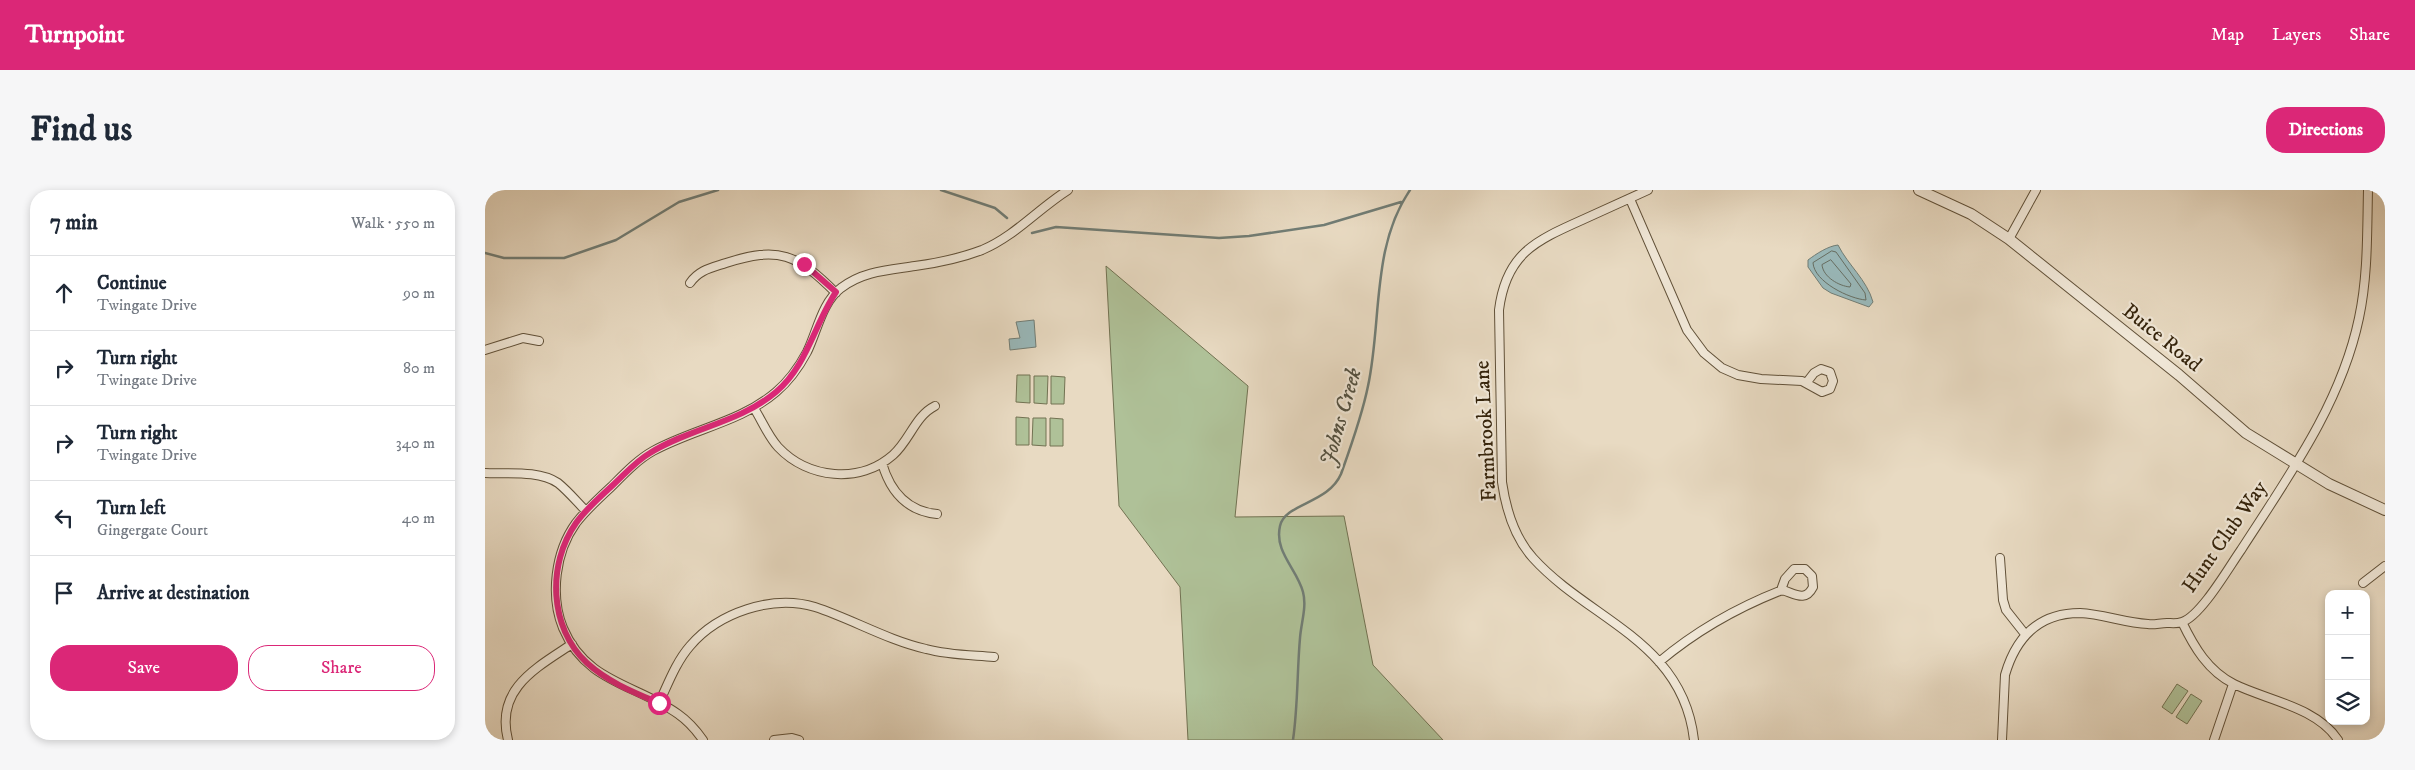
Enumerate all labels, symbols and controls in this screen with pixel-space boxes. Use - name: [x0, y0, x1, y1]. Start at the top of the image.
- text: Turnpoint: [25, 20, 124, 50]
- text: Map: [2211, 24, 2244, 46]
- text: Layers: [2272, 24, 2321, 46]
- text: Share: [2349, 24, 2390, 46]
- button: Directions: [2266, 107, 2385, 153]
- text: Find us: [30, 108, 132, 152]
- text: 7 min: [50, 210, 98, 236]
- text: Walk · 550 m: [351, 213, 435, 233]
- route end: [793, 253, 816, 276]
- text: Continue: [97, 272, 167, 295]
- icon: ahead: [50, 279, 78, 307]
- text: 90 m: [403, 283, 435, 303]
- text: Twingate Drive: [97, 295, 197, 315]
- street label: Buice Road: [2117, 298, 2207, 378]
- text: Turn right: [97, 347, 177, 370]
- icon: right: [50, 354, 78, 382]
- text: 80 m: [403, 358, 435, 378]
- street label: Farmbrook Lane: [1469, 360, 1503, 502]
- water label: Johns Creek: [1314, 364, 1368, 469]
- text: Twingate Drive: [97, 370, 197, 390]
- text: Turn right: [97, 422, 177, 445]
- icon: right: [50, 429, 78, 457]
- text: 340 m: [396, 433, 435, 453]
- text: Twingate Drive: [97, 445, 197, 465]
- street label: Hunt Club Way: [2177, 475, 2274, 598]
- text: Turn left: [97, 497, 166, 520]
- icon: left: [50, 504, 78, 532]
- text: 40 m: [402, 508, 435, 528]
- text: Gingergate Court: [97, 520, 208, 540]
- icon: arrive: [50, 579, 78, 607]
- text: Arrive at destination: [97, 582, 249, 605]
- map controls: [2325, 590, 2370, 725]
- button: +: [2325, 590, 2370, 635]
- button: −: [2325, 635, 2370, 680]
- button: Save: [50, 645, 238, 691]
- button: Share: [248, 645, 435, 691]
- button: layers: [2325, 680, 2370, 725]
- route start: [648, 692, 671, 715]

